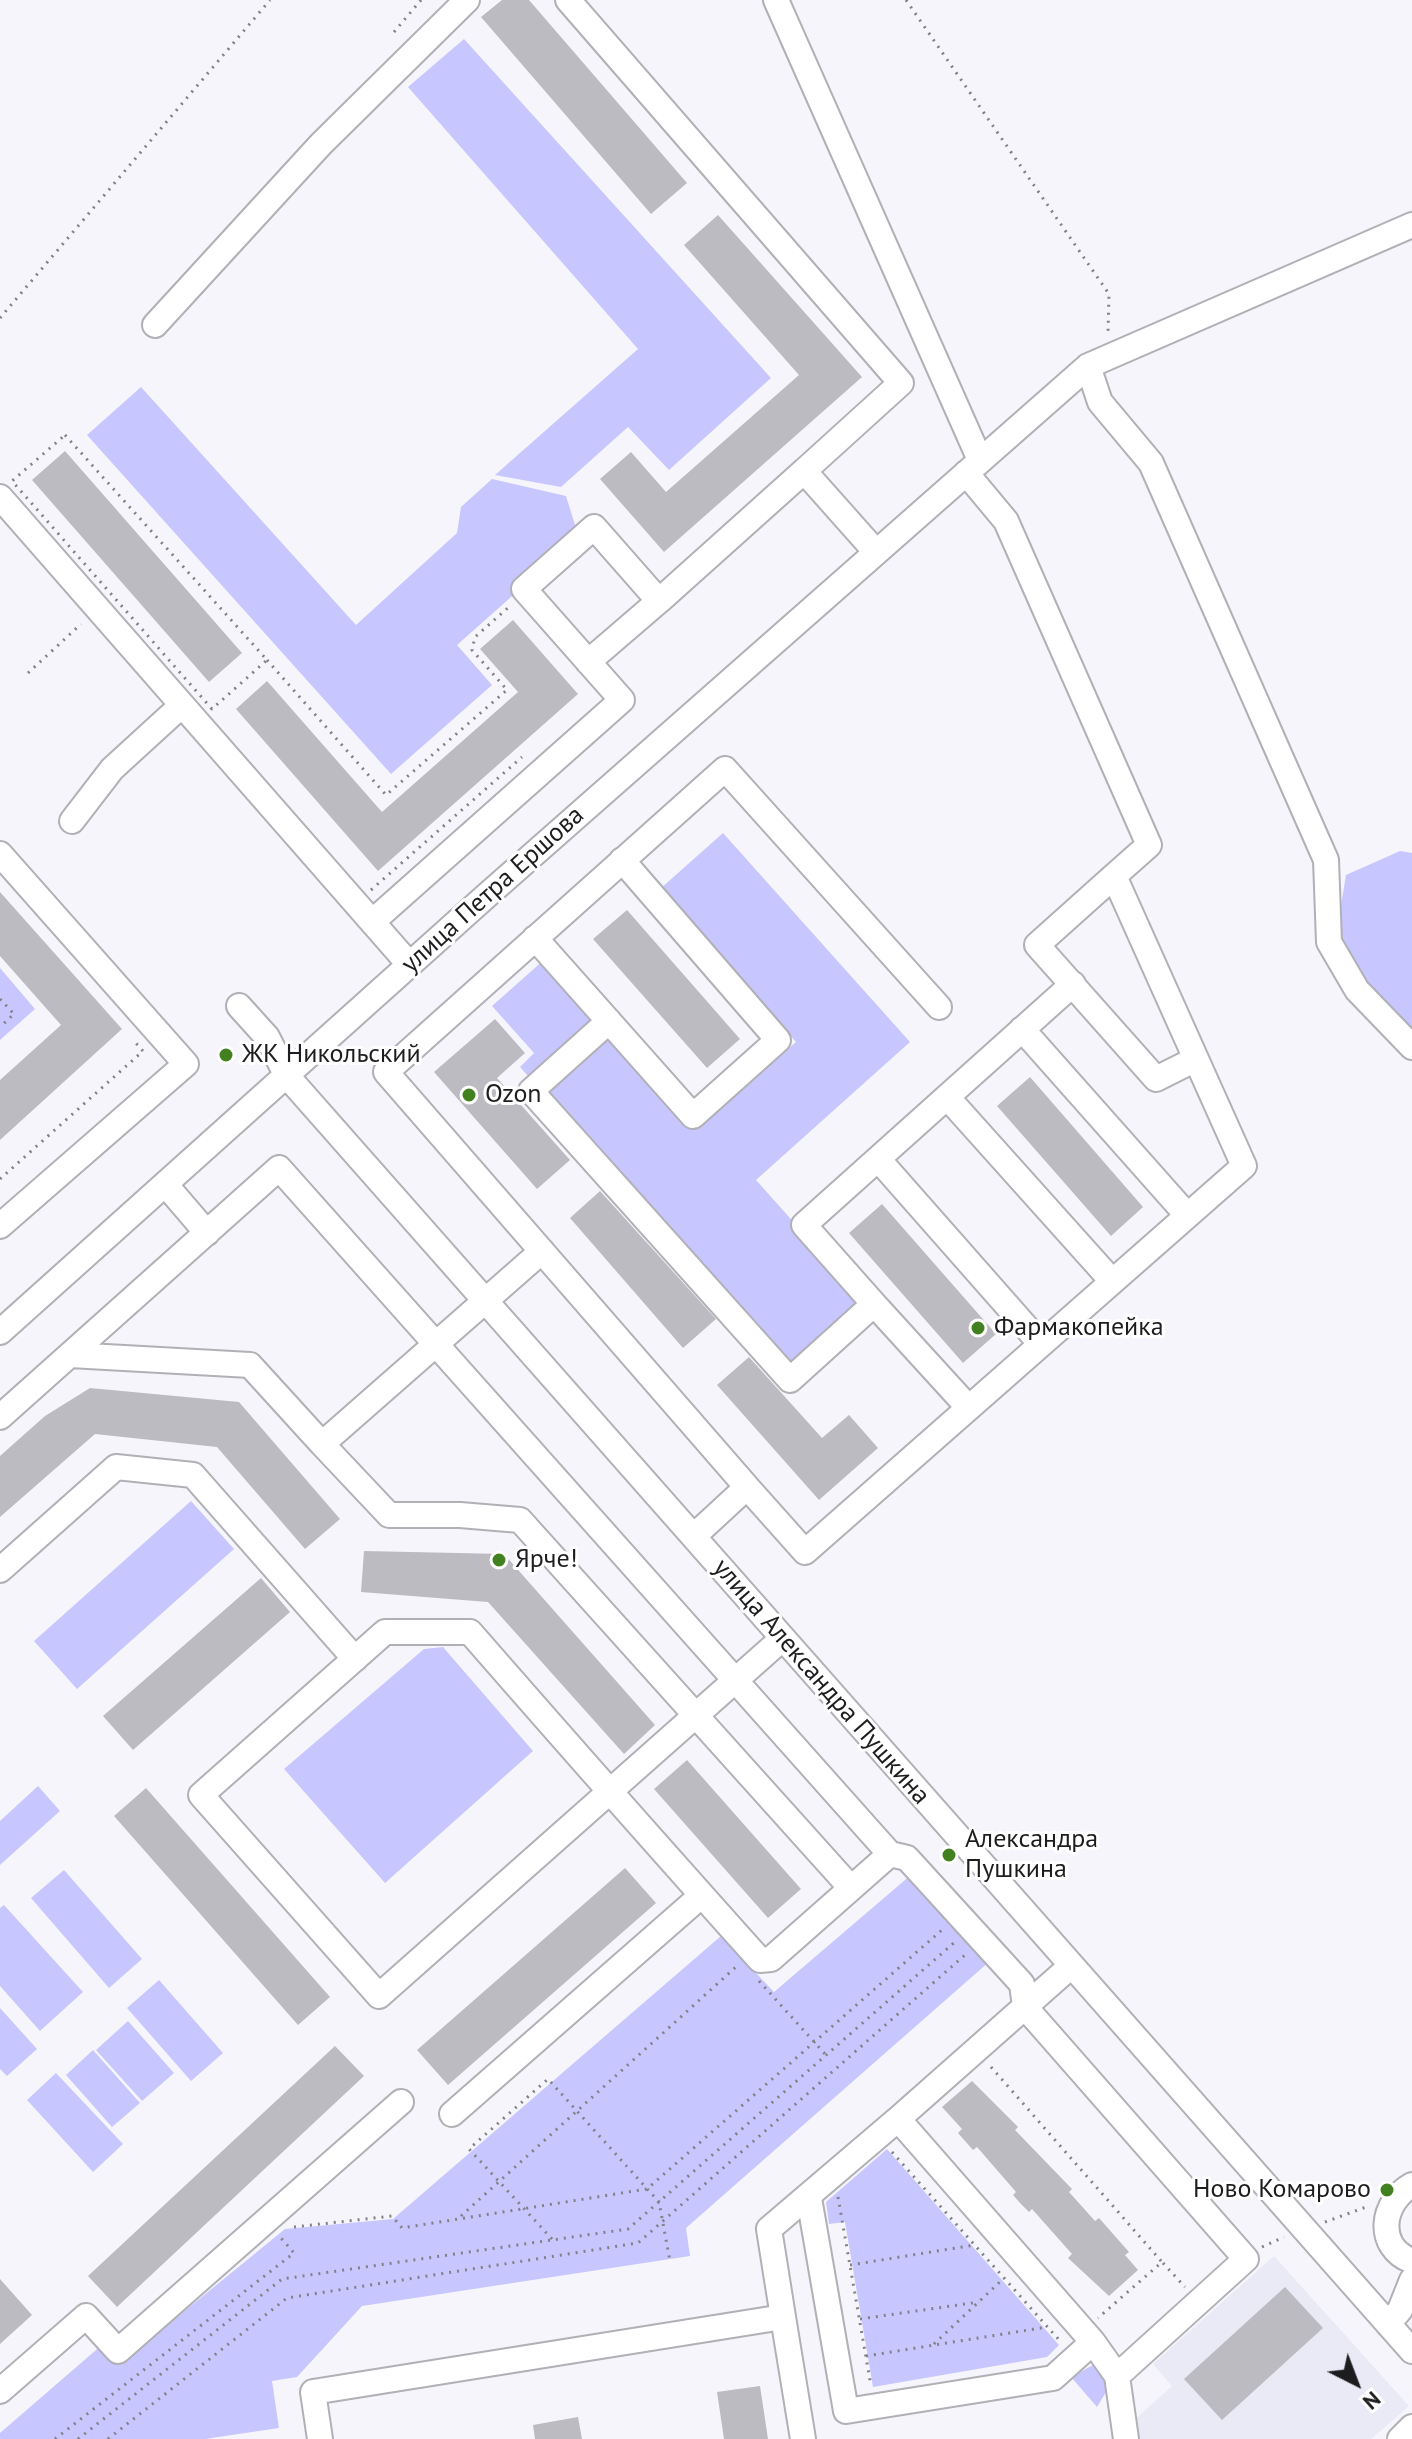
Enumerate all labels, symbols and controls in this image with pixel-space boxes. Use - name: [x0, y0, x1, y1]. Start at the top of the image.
- street label: улица Петра Ершова: [395, 800, 591, 980]
- place label: ЖК Никольский: [242, 1039, 421, 1071]
- marker: ЖК Никольский: [217, 1046, 235, 1064]
- place label: Ozon: [485, 1079, 542, 1111]
- marker: Ozon: [460, 1086, 478, 1104]
- place label: Фармакопейка: [994, 1312, 1164, 1344]
- marker: Фармакопейка: [969, 1319, 987, 1337]
- place label: Ярче!: [515, 1544, 578, 1576]
- marker: Ярче!: [490, 1551, 508, 1569]
- street label: улица Александра Пушкина: [706, 1553, 936, 1811]
- place label: Александра Пушкина: [965, 1824, 1098, 1886]
- marker: Александра Пушкина: [940, 1846, 958, 1864]
- place label: Ново Комарово: [1193, 2174, 1371, 2206]
- marker: Ново Комарово: [1378, 2181, 1396, 2199]
- north arrow: [1316, 2343, 1396, 2423]
- text: N: [1357, 2386, 1387, 2416]

